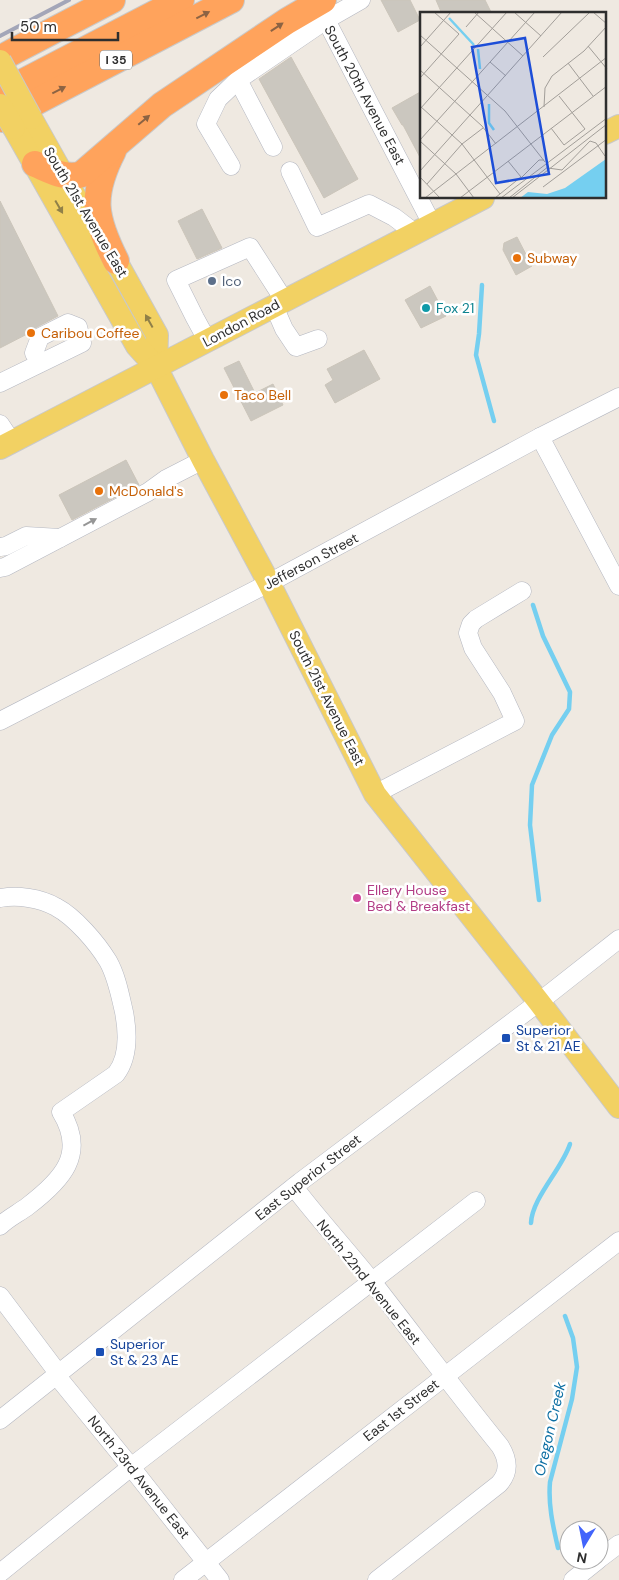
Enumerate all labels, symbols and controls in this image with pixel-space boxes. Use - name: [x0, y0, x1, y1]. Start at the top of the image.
- scale bar: [12, 10, 119, 42]
- one-way arrow: [196, 11, 210, 19]
- inset map: [420, 12, 606, 199]
- text: 50 m: [20, 17, 57, 37]
- one-way arrow: [270, 22, 284, 32]
- street label: South 20th Avenue East: [321, 22, 409, 168]
- road number: I 35: [100, 50, 132, 70]
- one-way arrow: [52, 86, 66, 94]
- one-way arrow: [138, 115, 150, 126]
- street label: South 21st Avenue East: [40, 143, 132, 281]
- one-way arrow: [55, 199, 63, 214]
- place label: Subway: [527, 249, 577, 267]
- marker: Subway: [511, 252, 523, 264]
- place label: Ico: [222, 272, 242, 290]
- marker: Ico: [206, 275, 218, 287]
- street label: London Road: [199, 295, 283, 351]
- place label: Fox 21: [436, 299, 474, 317]
- marker: Fox 21: [420, 302, 432, 314]
- one-way arrow: [145, 313, 153, 328]
- place label: Caribou Coffee: [41, 324, 140, 342]
- marker: Caribou Coffee: [25, 327, 37, 339]
- place label: Taco Bell: [234, 386, 291, 404]
- marker: Taco Bell: [218, 389, 230, 401]
- place label: McDonald's: [109, 482, 184, 500]
- marker: McDonald's: [93, 485, 105, 497]
- one-way arrow: [83, 518, 97, 526]
- street label: Jefferson Street: [261, 529, 361, 593]
- street label: South 21st Avenue East: [285, 627, 369, 769]
- place label: Ellery House Bed & Breakfast: [367, 881, 470, 915]
- marker: Ellery House Bed & Breakfast: [351, 892, 363, 904]
- place label: Superior St & 21 AE: [516, 1021, 581, 1055]
- marker: Superior St & 21 AE: [500, 1032, 512, 1044]
- street label: East Superior Street: [251, 1130, 365, 1224]
- street label: North 22nd Avenue East: [313, 1216, 425, 1348]
- place label: Superior St & 23 AE: [110, 1335, 179, 1369]
- marker: Superior St & 23 AE: [94, 1346, 106, 1358]
- street label: East 1st Street: [359, 1375, 443, 1445]
- water label: Oregon Creek: [529, 1380, 571, 1478]
- street label: North 23rd Avenue East: [84, 1412, 194, 1542]
- north arrow: [559, 1520, 609, 1570]
- text: N: [575, 1548, 588, 1568]

